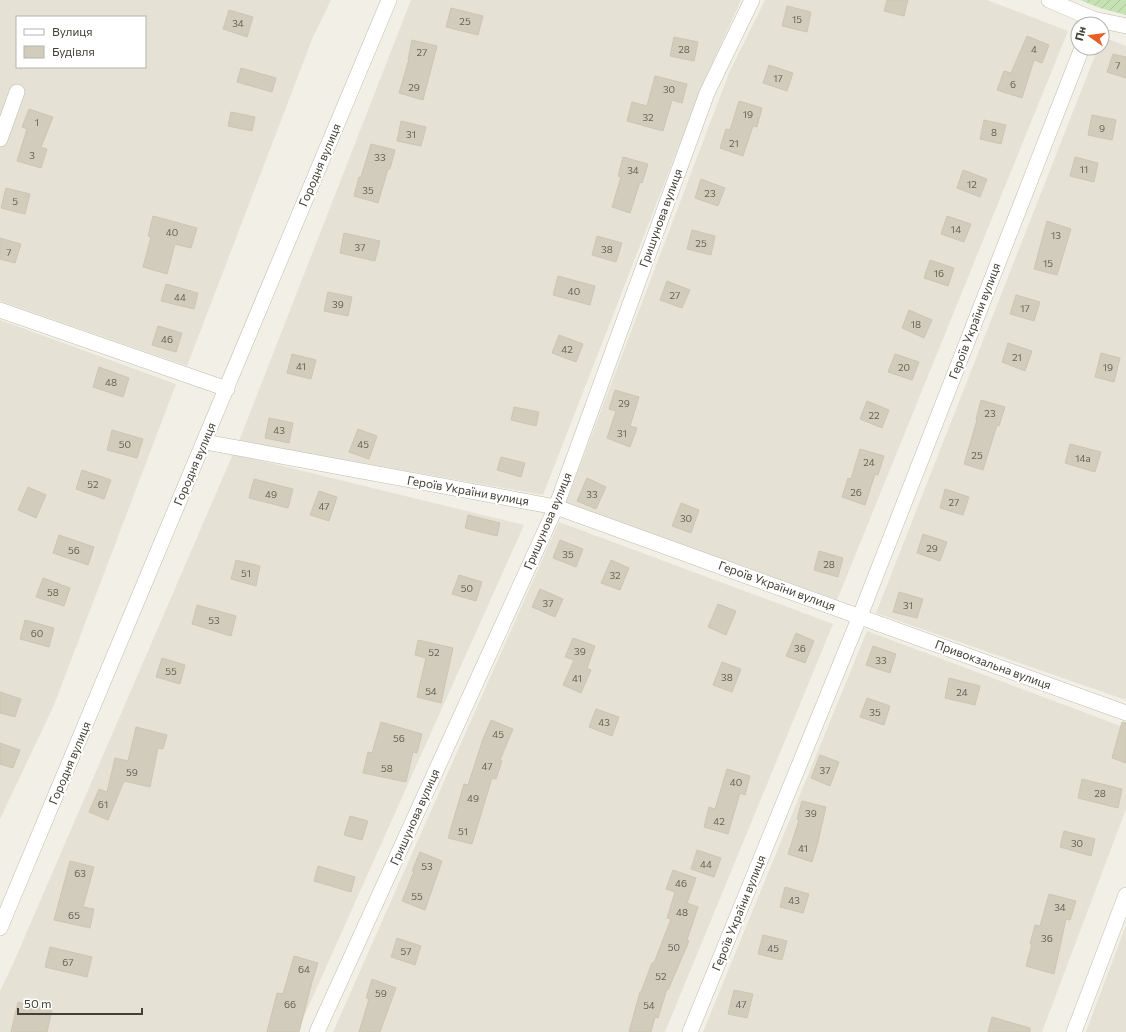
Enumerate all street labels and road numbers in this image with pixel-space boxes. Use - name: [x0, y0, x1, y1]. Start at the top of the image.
- street label: Городня вулиця: [295, 121, 343, 208]
- street label: Гришунова вулиця: [636, 166, 684, 269]
- street label: Героїв України вулиця: [945, 260, 1003, 381]
- street label: Городня вулиця: [170, 420, 218, 507]
- street label: Гришунова вулиця: [520, 470, 574, 571]
- street label: Героїв України вулиця: [406, 472, 530, 508]
- street label: Героїв України вулиця: [717, 557, 838, 613]
- street label: Привокзальна вулиця: [933, 637, 1053, 692]
- street label: Городня вулиця: [45, 719, 93, 806]
- street label: Гришунова вулиця: [387, 766, 442, 867]
- street label: Героїв України вулиця: [708, 853, 768, 972]

